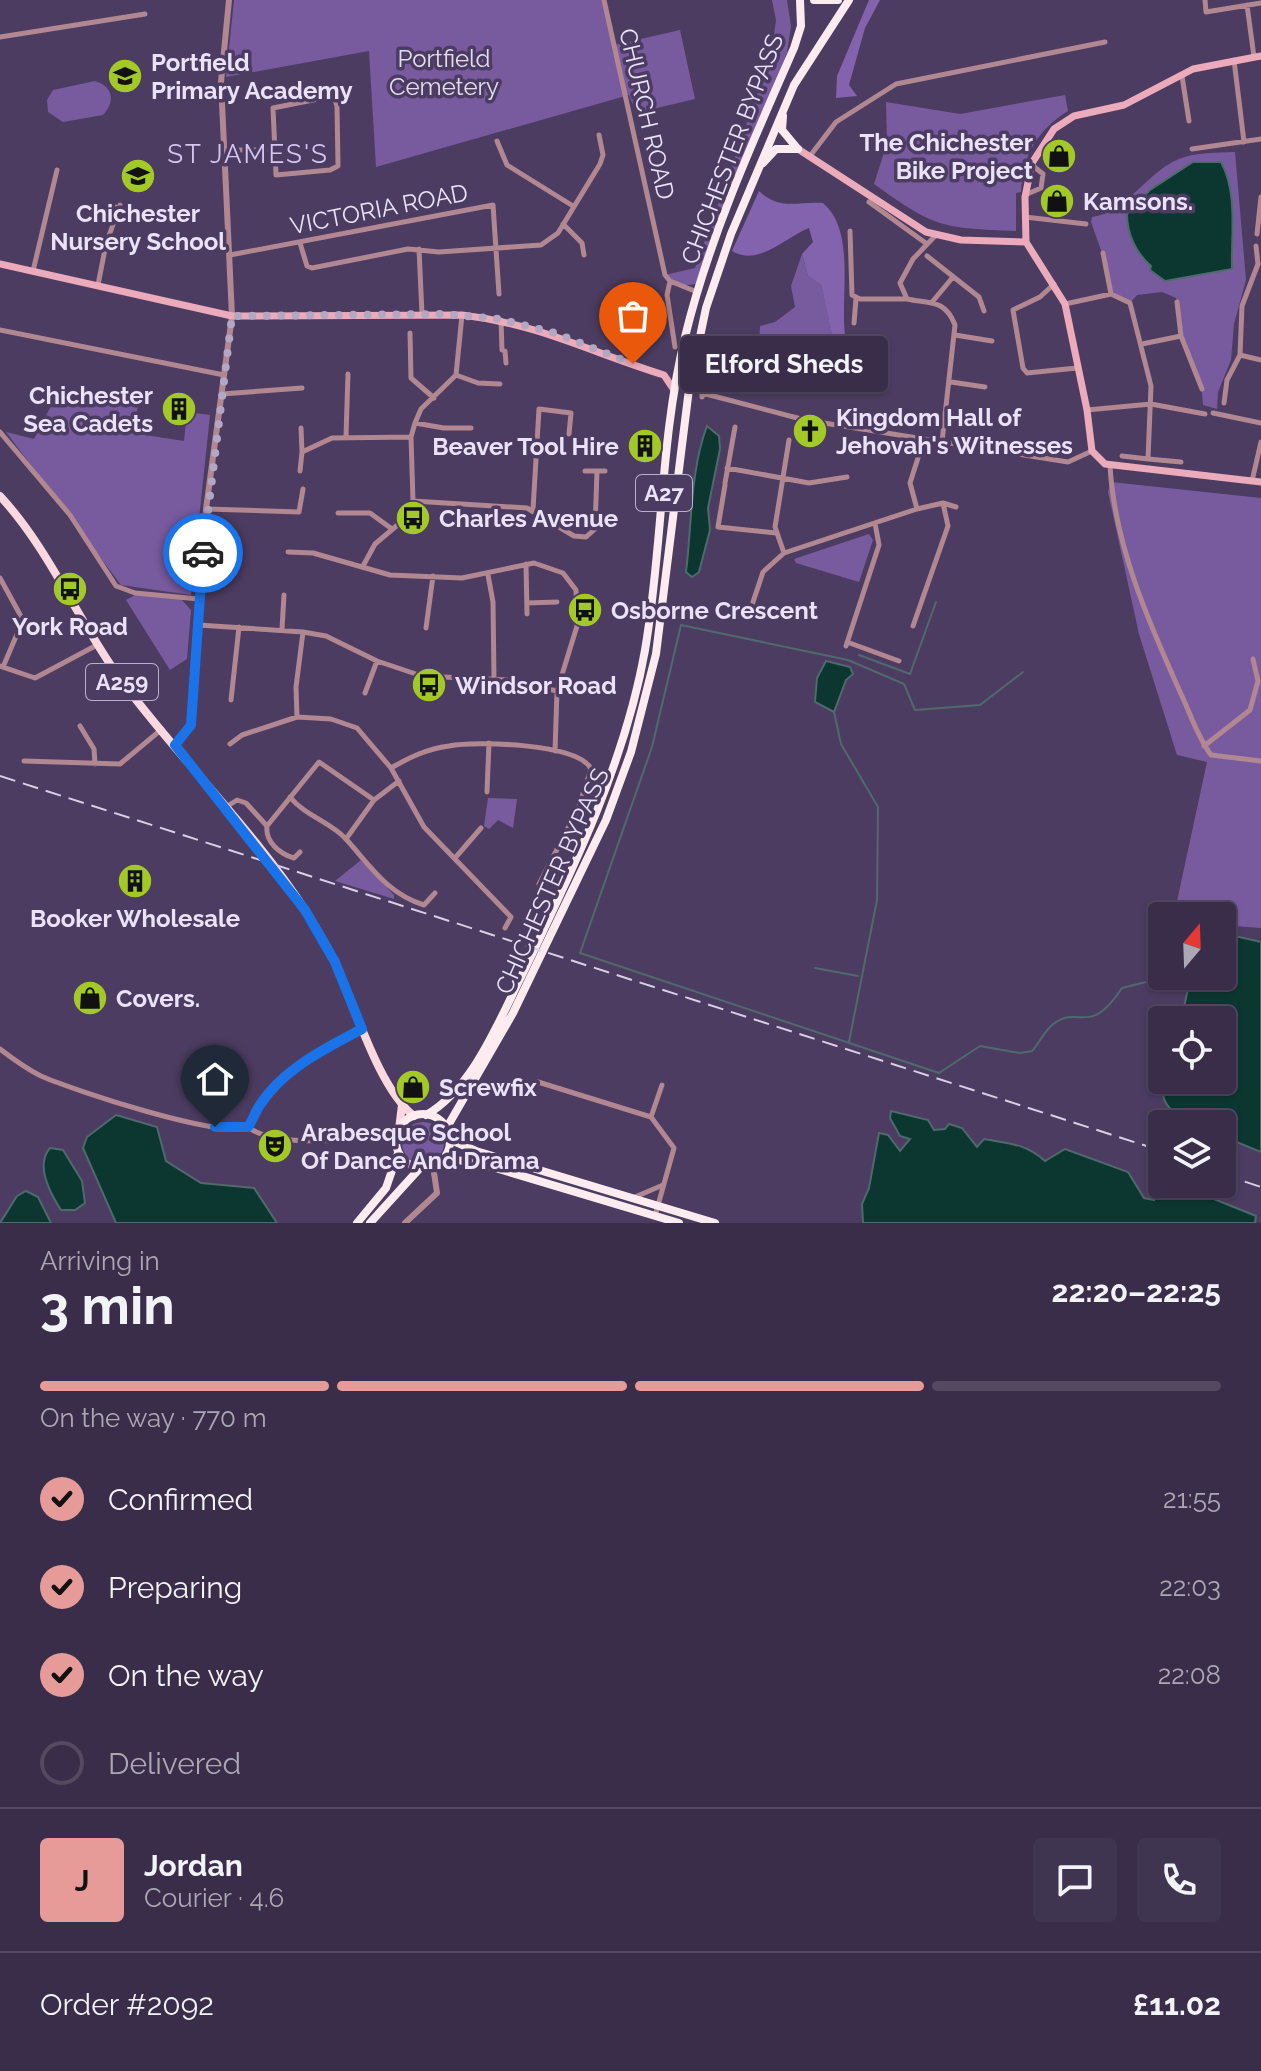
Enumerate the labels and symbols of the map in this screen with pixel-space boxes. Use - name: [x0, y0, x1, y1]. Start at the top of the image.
- street label: CHURCH ROAD: [613, 26, 681, 202]
- street label: CHICHESTER BYPASS: [675, 30, 789, 268]
- park label: Portfield Cemetery: [389, 44, 499, 101]
- place label: Portfield Primary Academy: [151, 48, 353, 105]
- school or university icon: Portfield Primary Academy: [106, 57, 144, 95]
- place label: The Chichester Bike Project: [860, 128, 1033, 185]
- shop icon: The Chichester Bike Project: [1040, 137, 1078, 175]
- district label: ST JAMES'S: [167, 139, 329, 169]
- school or university icon: Chichester Nursery School: [119, 157, 157, 195]
- street label: VICTORIA ROAD: [288, 178, 470, 240]
- shop icon: Kamsons.: [1038, 182, 1076, 220]
- place label: Kamsons.: [1083, 187, 1193, 216]
- place label: Chichester Nursery School: [50, 199, 226, 256]
- pin: [599, 282, 667, 364]
- callout: Elford Sheds: [681, 336, 889, 392]
- place label: Chichester Sea Cadets: [23, 381, 153, 438]
- building icon: Chichester Sea Cadets: [160, 390, 198, 428]
- place label: Kingdom Hall of Jehovah's Witnesses: [836, 403, 1073, 460]
- church icon: Kingdom Hall of Jehovah's Witnesses: [791, 412, 829, 450]
- building icon: Beaver Tool Hire: [626, 427, 664, 465]
- place label: Beaver Tool Hire: [432, 432, 619, 461]
- road number: A27: [636, 475, 692, 511]
- bus stop icon: Charles Avenue: [394, 499, 432, 537]
- place label: Charles Avenue: [439, 504, 618, 533]
- courier: [163, 513, 243, 593]
- bus stop icon: York Road: [51, 570, 89, 608]
- bus stop icon: Osborne Crescent: [566, 591, 604, 629]
- place label: Osborne Crescent: [611, 596, 818, 625]
- place label: York Road: [12, 612, 128, 641]
- road number: A259: [86, 664, 158, 700]
- bus stop icon: Windsor Road: [410, 666, 448, 704]
- place label: Windsor Road: [455, 671, 617, 700]
- street label: CHICHESTER BYPASS: [489, 764, 615, 998]
- building icon: Booker Wholesale: [116, 862, 154, 900]
- north arrow: [1148, 902, 1236, 990]
- place label: Booker Wholesale: [30, 904, 240, 933]
- shop icon: Covers.: [71, 979, 109, 1017]
- place label: Covers.: [116, 984, 200, 1013]
- pin: [181, 1045, 249, 1127]
- shop icon: Screwfix: [394, 1068, 432, 1106]
- place label: Screwfix: [439, 1073, 537, 1102]
- place label: Arabesque School Of Dance And Drama: [301, 1118, 540, 1175]
- theatre icon: Arabesque School Of Dance And Drama: [256, 1127, 294, 1165]

